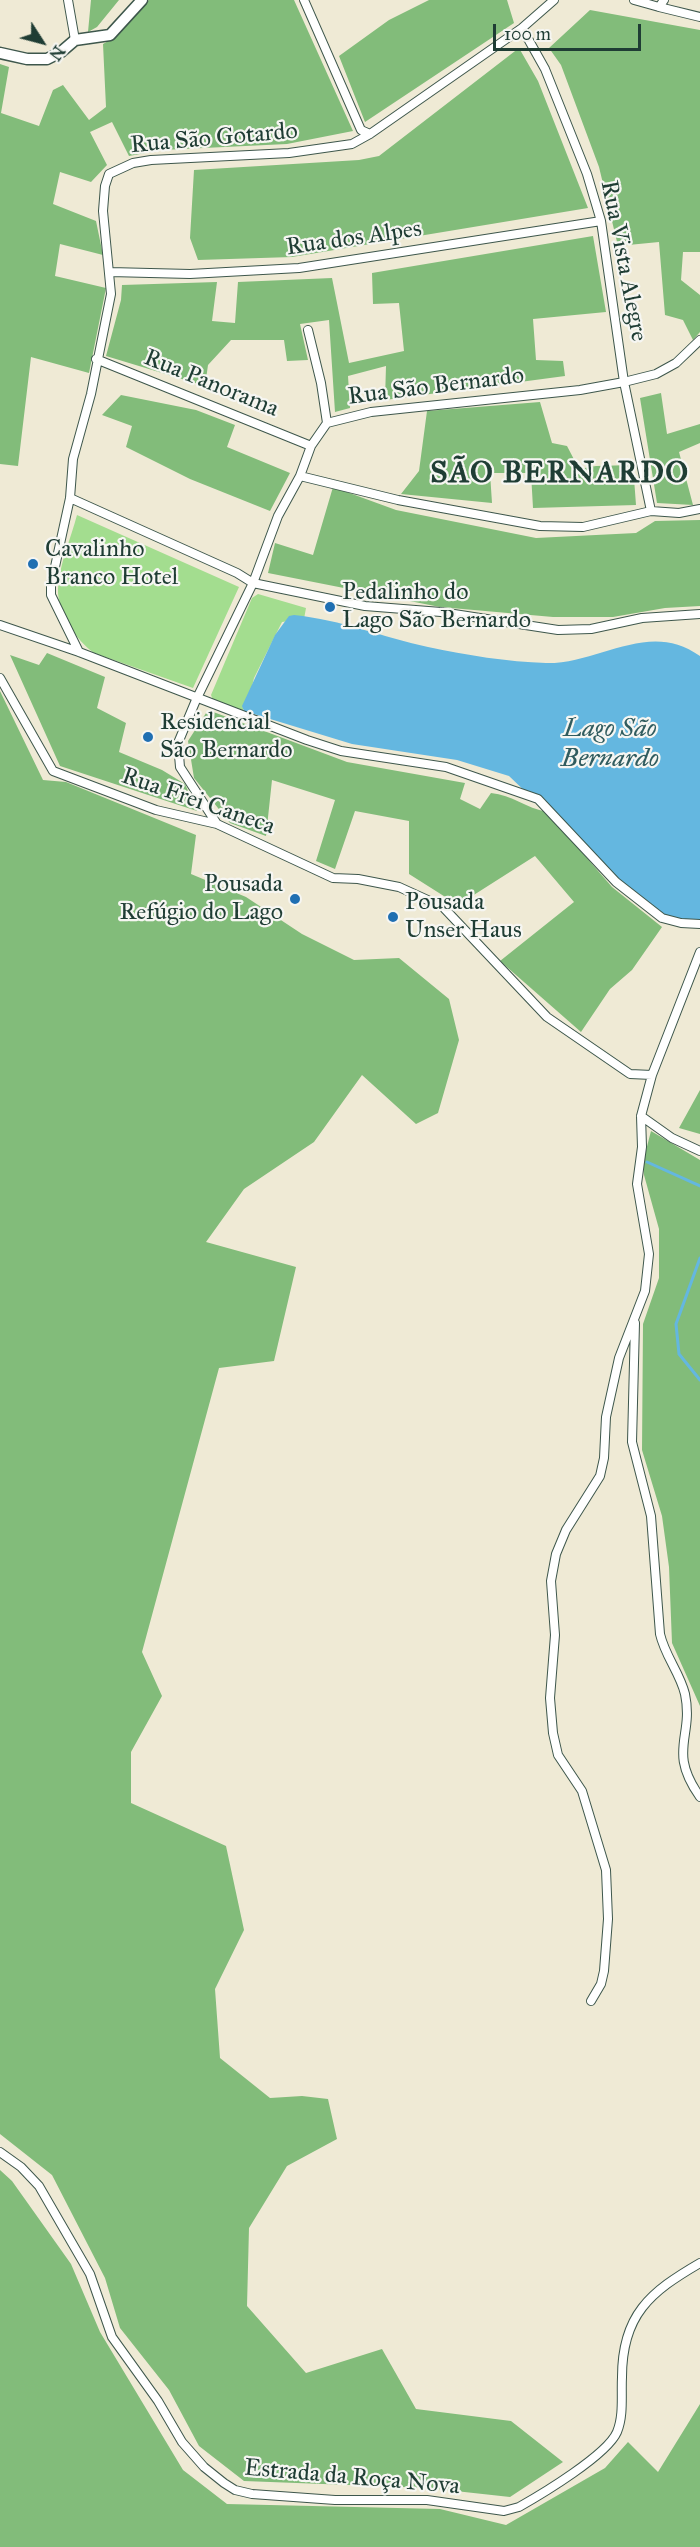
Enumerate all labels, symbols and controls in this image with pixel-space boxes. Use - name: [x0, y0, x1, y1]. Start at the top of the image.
- north arrow: [12, 12, 72, 72]
- scale bar: [496, 12, 644, 50]
- text: 100 m: [504, 23, 551, 45]
- text: N: [45, 42, 69, 64]
- street label: Rua São Gotardo: [129, 117, 299, 161]
- street label: Rua Vista Alegre: [593, 178, 653, 344]
- street label: Rua dos Alpes: [284, 215, 424, 263]
- street label: Rua Panorama: [139, 344, 283, 424]
- street label: Rua São Bernardo: [346, 362, 526, 412]
- district label: SÃO BERNARDO: [430, 457, 690, 493]
- place label: Cavalinho Branco Hotel: [45, 536, 178, 592]
- marker: Cavalinho Branco Hotel: [26, 557, 40, 571]
- place label: Pedalinho do Lago São Bernardo: [342, 579, 531, 635]
- marker: Pedalinho do Lago São Bernardo: [323, 600, 337, 614]
- place label: Residencial São Bernardo: [160, 709, 293, 765]
- water label: Lago São Bernardo: [561, 714, 659, 776]
- marker: Residencial São Bernardo: [141, 730, 155, 744]
- street label: Rua Frei Caneca: [118, 762, 278, 842]
- place label: Pousada Refúgio do Lago: [119, 871, 283, 927]
- place label: Pousada Unser Haus: [405, 889, 522, 945]
- marker: Pousada Refúgio do Lago: [288, 892, 302, 906]
- marker: Pousada Unser Haus: [386, 910, 400, 924]
- street label: Estrada da Roça Nova: [243, 2454, 461, 2502]

